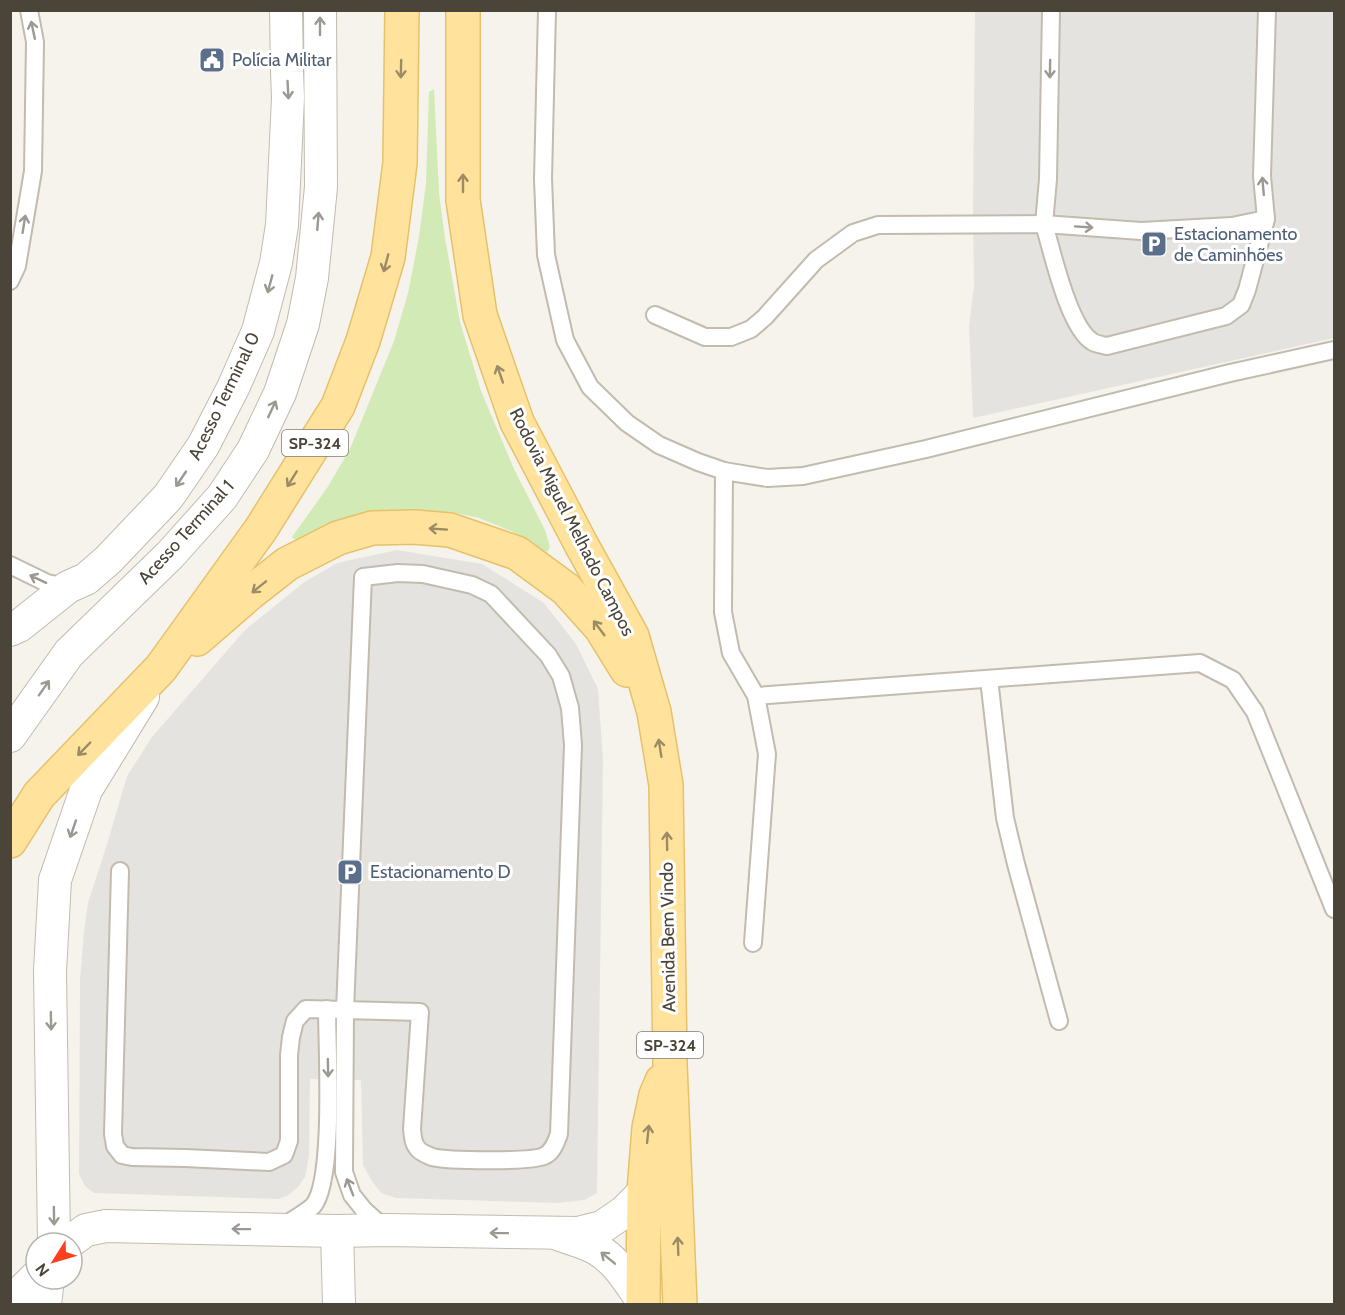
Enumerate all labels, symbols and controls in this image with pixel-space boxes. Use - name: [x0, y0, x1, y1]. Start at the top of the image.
- one-way arrow: [314, 16, 326, 36]
- one-way arrow: [27, 21, 38, 40]
- public building icon: Polícia Militar: [197, 45, 227, 75]
- place label: Polícia Militar: [232, 49, 332, 71]
- one-way arrow: [395, 58, 407, 78]
- one-way arrow: [1044, 58, 1056, 78]
- one-way arrow: [282, 79, 293, 99]
- one-way arrow: [457, 174, 469, 194]
- one-way arrow: [1257, 177, 1268, 197]
- one-way arrow: [313, 211, 324, 231]
- one-way arrow: [19, 215, 30, 234]
- one-way arrow: [1073, 222, 1093, 233]
- place label: Estacionamento de Caminhões: [1174, 223, 1298, 266]
- parking icon: Estacionamento de Caminhões: [1139, 229, 1169, 259]
- one-way arrow: [380, 253, 392, 272]
- one-way arrow: [264, 274, 276, 293]
- street label: Acesso Terminal 0: [184, 329, 264, 463]
- one-way arrow: [494, 365, 505, 384]
- one-way arrow: [267, 401, 279, 419]
- street label: Rodovia Miguel Melhado Campos: [505, 404, 639, 640]
- road number: SP-324: [282, 430, 348, 456]
- one-way arrow: [175, 470, 187, 486]
- one-way arrow: [286, 470, 298, 487]
- street label: Acesso Terminal 1: [133, 475, 239, 589]
- one-way arrow: [429, 523, 449, 534]
- one-way arrow: [30, 573, 48, 585]
- one-way arrow: [251, 580, 267, 593]
- one-way arrow: [593, 620, 606, 636]
- one-way arrow: [38, 680, 50, 696]
- one-way arrow: [654, 739, 665, 759]
- one-way arrow: [77, 741, 91, 756]
- one-way arrow: [66, 819, 77, 838]
- one-way arrow: [661, 832, 672, 852]
- parking icon: Estacionamento D: [335, 857, 365, 887]
- place label: Estacionamento D: [370, 861, 511, 883]
- street label: Avenida Bem Vindo: [656, 862, 680, 1012]
- one-way arrow: [45, 1011, 57, 1031]
- road number: SP-324: [637, 1032, 703, 1058]
- one-way arrow: [322, 1057, 334, 1077]
- one-way arrow: [643, 1124, 654, 1144]
- one-way arrow: [343, 1178, 354, 1197]
- one-way arrow: [48, 1206, 60, 1226]
- one-way arrow: [232, 1223, 252, 1234]
- one-way arrow: [489, 1227, 509, 1238]
- north arrow: [24, 1231, 84, 1291]
- one-way arrow: [672, 1237, 683, 1257]
- one-way arrow: [600, 1252, 616, 1265]
- text: N: [31, 1259, 53, 1280]

